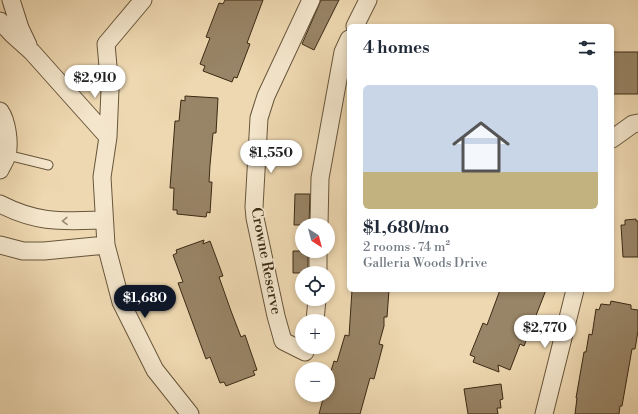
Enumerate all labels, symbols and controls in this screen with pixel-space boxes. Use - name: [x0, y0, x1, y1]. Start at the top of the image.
- text: 4 homes: [363, 37, 430, 59]
- icon: filters: [576, 37, 598, 59]
- pin: $2,910: [62, 65, 128, 99]
- text: $2,910: [74, 70, 116, 86]
- icon: home: [445, 111, 517, 183]
- pin: $1,550: [238, 140, 304, 174]
- text: $1,550: [249, 145, 293, 161]
- street label: Crowne Reserve: [246, 206, 286, 316]
- one-way arrow: [62, 217, 68, 225]
- text: $1,680/mo: [363, 217, 449, 239]
- north arrow: [295, 218, 335, 258]
- map controls: [295, 218, 335, 402]
- text: 2 rooms · 74 m²: [363, 239, 450, 255]
- text: Galleria Woods Drive: [363, 255, 487, 271]
- button: locate: [295, 266, 335, 306]
- pin: $1,680: [112, 285, 178, 319]
- text: $1,680: [123, 290, 167, 306]
- button: +: [295, 314, 335, 354]
- pin: $2,770: [512, 315, 578, 349]
- text: $2,770: [523, 320, 567, 336]
- button: −: [295, 362, 335, 402]

